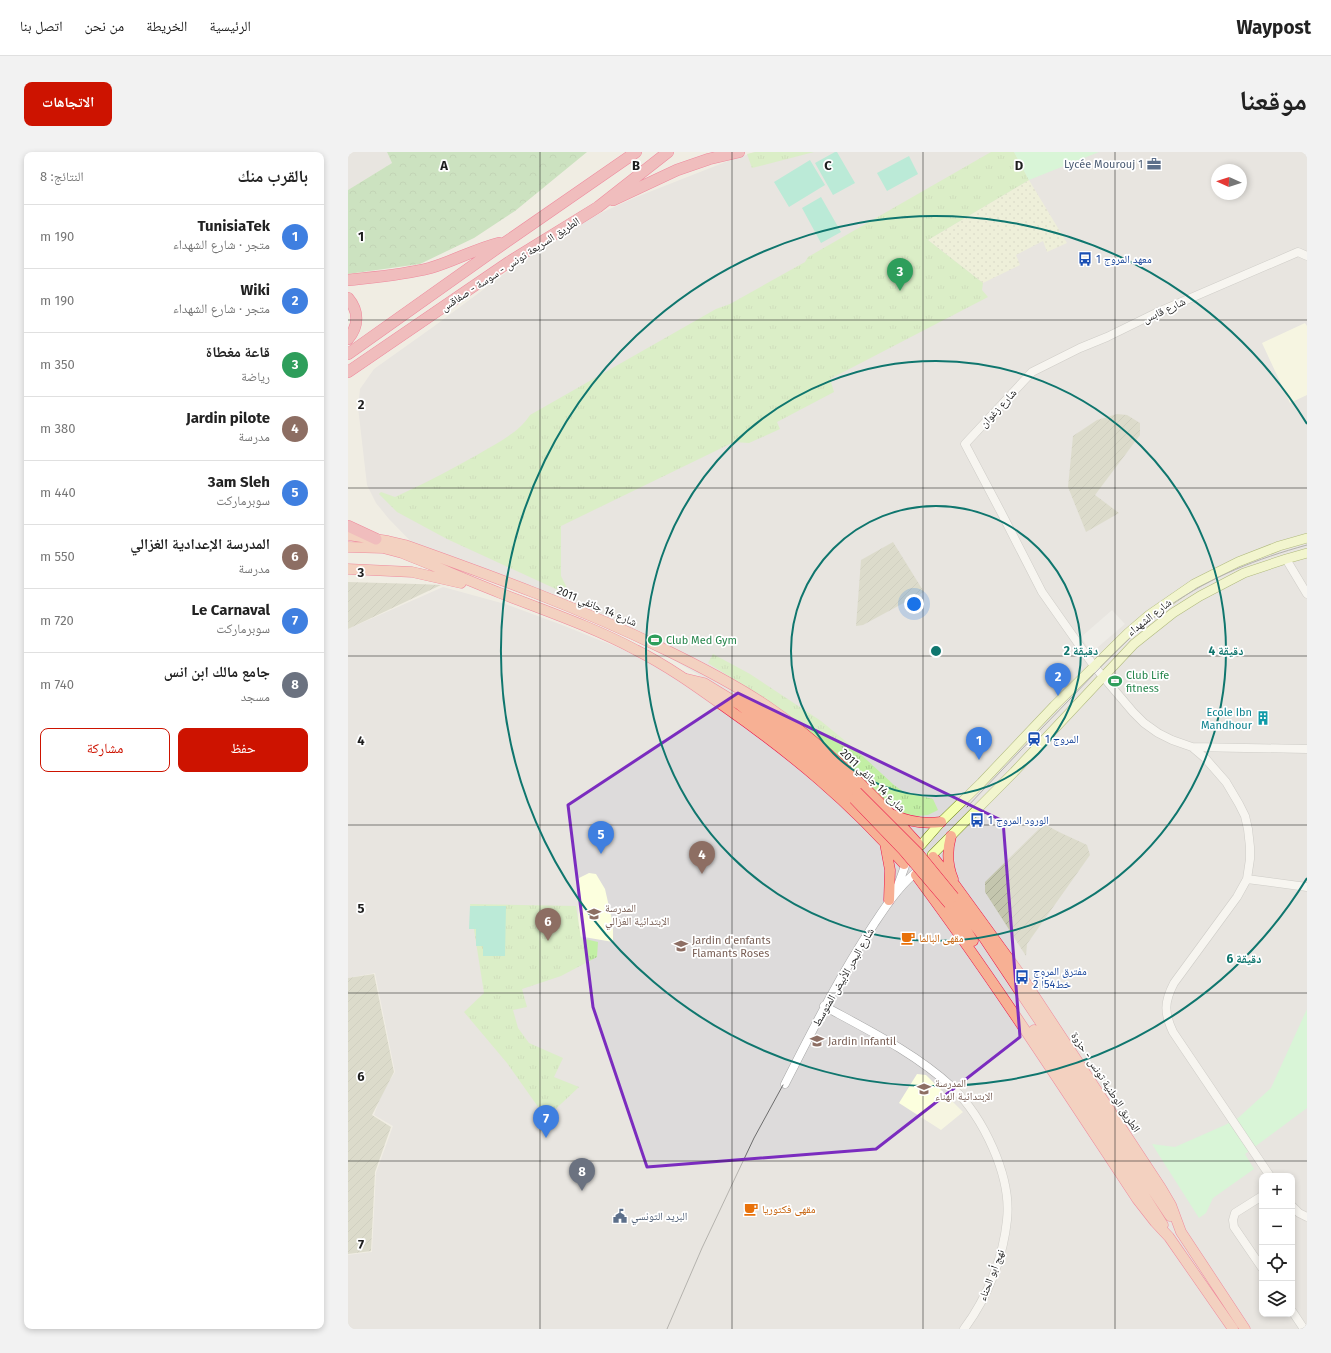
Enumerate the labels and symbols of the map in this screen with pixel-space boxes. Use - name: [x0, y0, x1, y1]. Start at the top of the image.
- office icon: Lycée Mourouj 1: [1146, 156, 1162, 172]
- text: A: [439, 158, 448, 173]
- text: B: [632, 158, 640, 173]
- text: C: [824, 158, 832, 173]
- text: D: [1015, 158, 1024, 173]
- place label: Lycée Mourouj 1: [1064, 158, 1143, 171]
- north arrow: [1211, 164, 1247, 200]
- street label: الطريق السريعة تونس - سوسة - صفاقس: [438, 215, 582, 314]
- text: 1: [358, 229, 364, 244]
- bus stop icon: معهد المروج 1: [1077, 251, 1093, 267]
- place label: معهد المروج 1: [1096, 253, 1152, 266]
- pin: 3: [887, 258, 913, 291]
- street label: شارع قابس: [1141, 295, 1188, 326]
- street label: شارع زغوان: [977, 386, 1019, 430]
- text: 2: [358, 397, 365, 412]
- text: 3: [357, 565, 365, 580]
- street label: شارع 14 جانفي 2011: [554, 584, 639, 631]
- your location: [904, 594, 924, 614]
- street label: شارع الشهداء: [1124, 596, 1174, 639]
- sports icon: Club Med Gym: [647, 632, 663, 648]
- place label: Club Med Gym: [666, 634, 737, 647]
- centre of rings: [929, 644, 943, 658]
- text: 2 دقيقة: [1064, 644, 1098, 658]
- text: 4 دقيقة: [1209, 644, 1243, 658]
- pin: 2: [1045, 663, 1071, 696]
- place label: Club Life fitness: [1126, 669, 1169, 695]
- sports icon: Club Life fitness: [1107, 673, 1123, 689]
- place label: Ecole Ibn Mandhour: [1201, 706, 1253, 732]
- building icon: Ecole Ibn Mandhour: [1255, 710, 1271, 726]
- pin: 1: [966, 727, 992, 760]
- station icon: المروج 1: [1026, 731, 1042, 747]
- text: 4: [357, 733, 365, 748]
- place label: المروج 1: [1045, 733, 1079, 746]
- street label: شارع 14 جانفي 2011: [836, 746, 908, 816]
- bus stop icon: الورود المروج 1: [969, 812, 985, 828]
- place label: الورود المروج 1: [988, 814, 1049, 827]
- pin: 5: [588, 821, 614, 854]
- pin: 4: [689, 841, 715, 874]
- text: 5: [358, 901, 365, 916]
- place label: المدرسة الإبتدائية الغزالي: [605, 902, 669, 930]
- school or university icon: المدرسة الإبتدائية الغزالي: [586, 906, 602, 922]
- pin: 6: [535, 908, 561, 941]
- street label: شارع البحر الأبيض المتوسط: [810, 926, 877, 1029]
- cafe icon: مقهى البالما: [900, 930, 916, 946]
- place label: مقهى البالما: [919, 932, 964, 945]
- place label: Jardin d'enfants Flamants Roses: [692, 934, 771, 960]
- school or university icon: Jardin d'enfants Flamants Roses: [673, 938, 689, 954]
- text: 6 دقيقة: [1227, 952, 1261, 966]
- place label: مفترق المروج 2 خط54أ: [1033, 965, 1087, 991]
- bus stop icon: مفترق المروج 2 خط54أ: [1014, 969, 1030, 985]
- street label: الطريق الوطنية تونس - حزوة: [1068, 1030, 1143, 1135]
- school or university icon: Jardin Infantil: [809, 1033, 825, 1049]
- place label: Jardin Infantil: [828, 1035, 896, 1048]
- text: 6: [357, 1069, 365, 1084]
- place label: المدرسة الإبتدائية الهناء: [935, 1077, 993, 1103]
- school or university icon: المدرسة الإبتدائية الهناء: [916, 1081, 932, 1097]
- pin: 7: [533, 1105, 559, 1138]
- pin: 8: [569, 1158, 595, 1191]
- cafe icon: مقهى فكتوريا: [743, 1201, 759, 1217]
- place label: مقهى فكتوريا: [762, 1203, 816, 1216]
- public building icon: البريد التونسي: [612, 1208, 628, 1224]
- place label: البريد التونسي: [631, 1210, 687, 1225]
- text: 7: [358, 1237, 364, 1252]
- street label: نهج أبو الحناء: [975, 1247, 1007, 1303]

